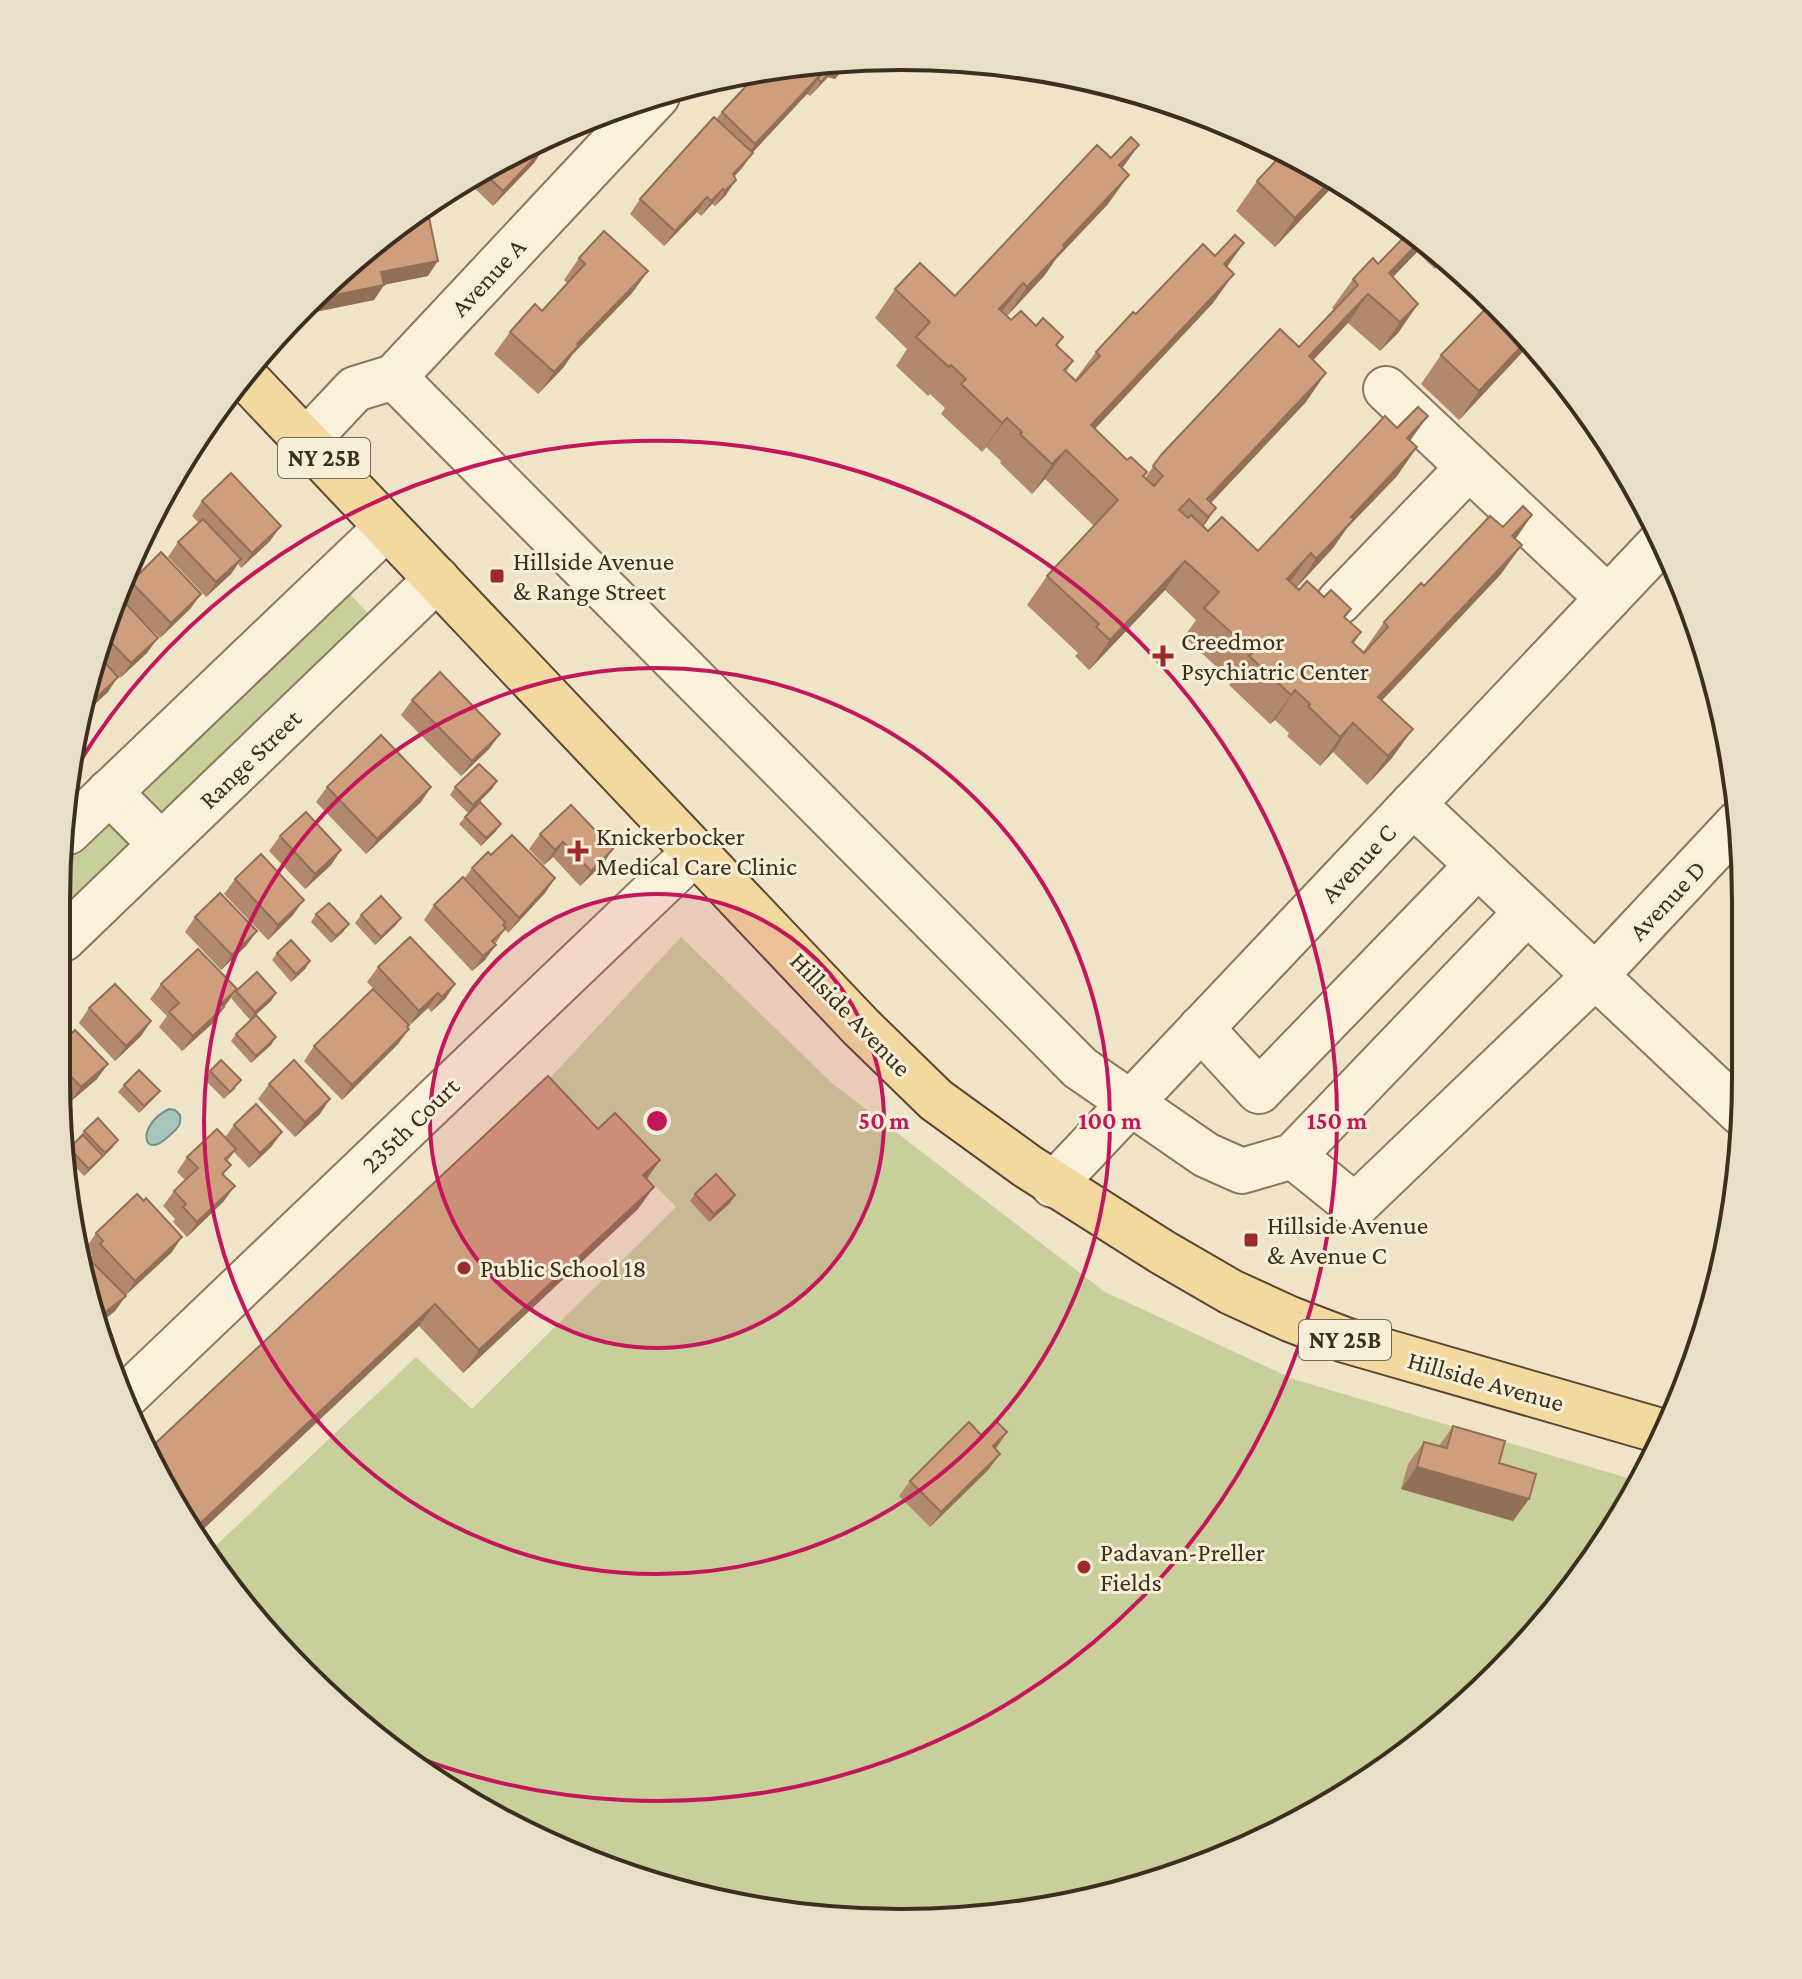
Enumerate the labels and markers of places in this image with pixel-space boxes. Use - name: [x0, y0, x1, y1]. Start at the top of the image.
- place label: Hillside Avenue & Range Street: [513, 547, 674, 606]
- marker: Hillside Avenue & Range Street: [488, 567, 506, 585]
- place label: Creedmor Psychiatric Center: [1181, 627, 1369, 686]
- marker: Creedmor Psychiatric Center: [1152, 645, 1174, 667]
- place label: Knickerbocker Medical Care Clinic: [596, 822, 797, 881]
- marker: Knickerbocker Medical Care Clinic: [567, 840, 589, 862]
- centre of rings: [643, 1107, 671, 1135]
- place label: Hillside Avenue & Avenue C: [1267, 1211, 1428, 1270]
- marker: Hillside Avenue & Avenue C: [1242, 1231, 1260, 1249]
- place label: Public School 18: [480, 1254, 646, 1283]
- marker: Public School 18: [455, 1259, 473, 1277]
- place label: Padavan-Preller Fields: [1100, 1538, 1265, 1597]
- marker: Padavan-Preller Fields: [1075, 1558, 1093, 1576]

